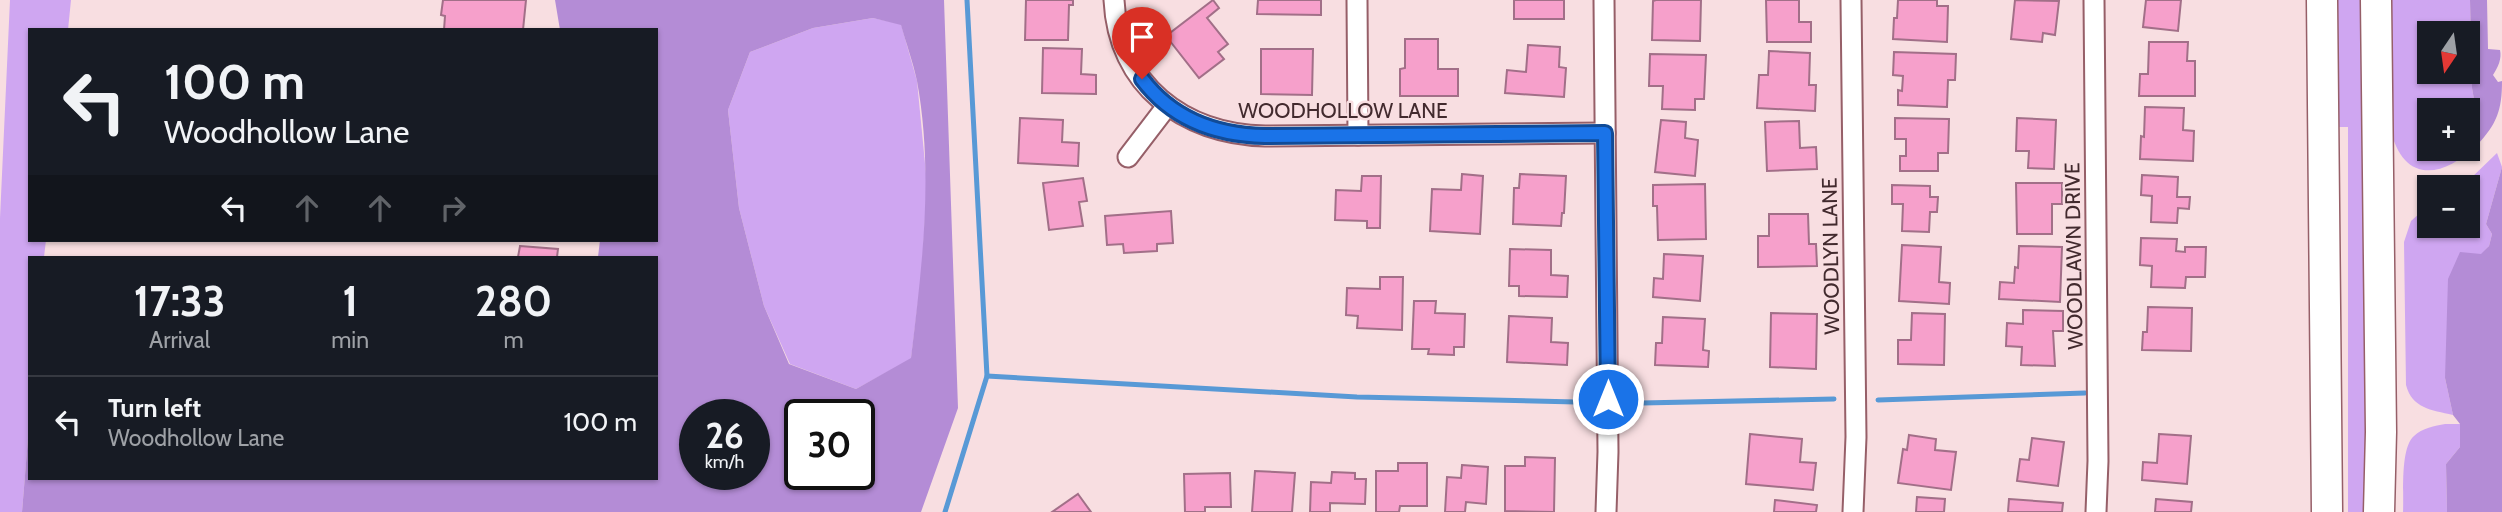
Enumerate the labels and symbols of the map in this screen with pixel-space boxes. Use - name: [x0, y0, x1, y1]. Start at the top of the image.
- pin: [1112, 7, 1172, 79]
- north arrow: [2417, 21, 2480, 84]
- street label: WOODHOLLOW LANE: [1238, 98, 1448, 123]
- street label: WOODLAWN DRIVE: [2059, 162, 2088, 350]
- street label: WOODLYN LANE: [1817, 177, 1844, 335]
- position arrow: [1571, 362, 1645, 436]
- speed limit sign: 30: [784, 399, 875, 490]

